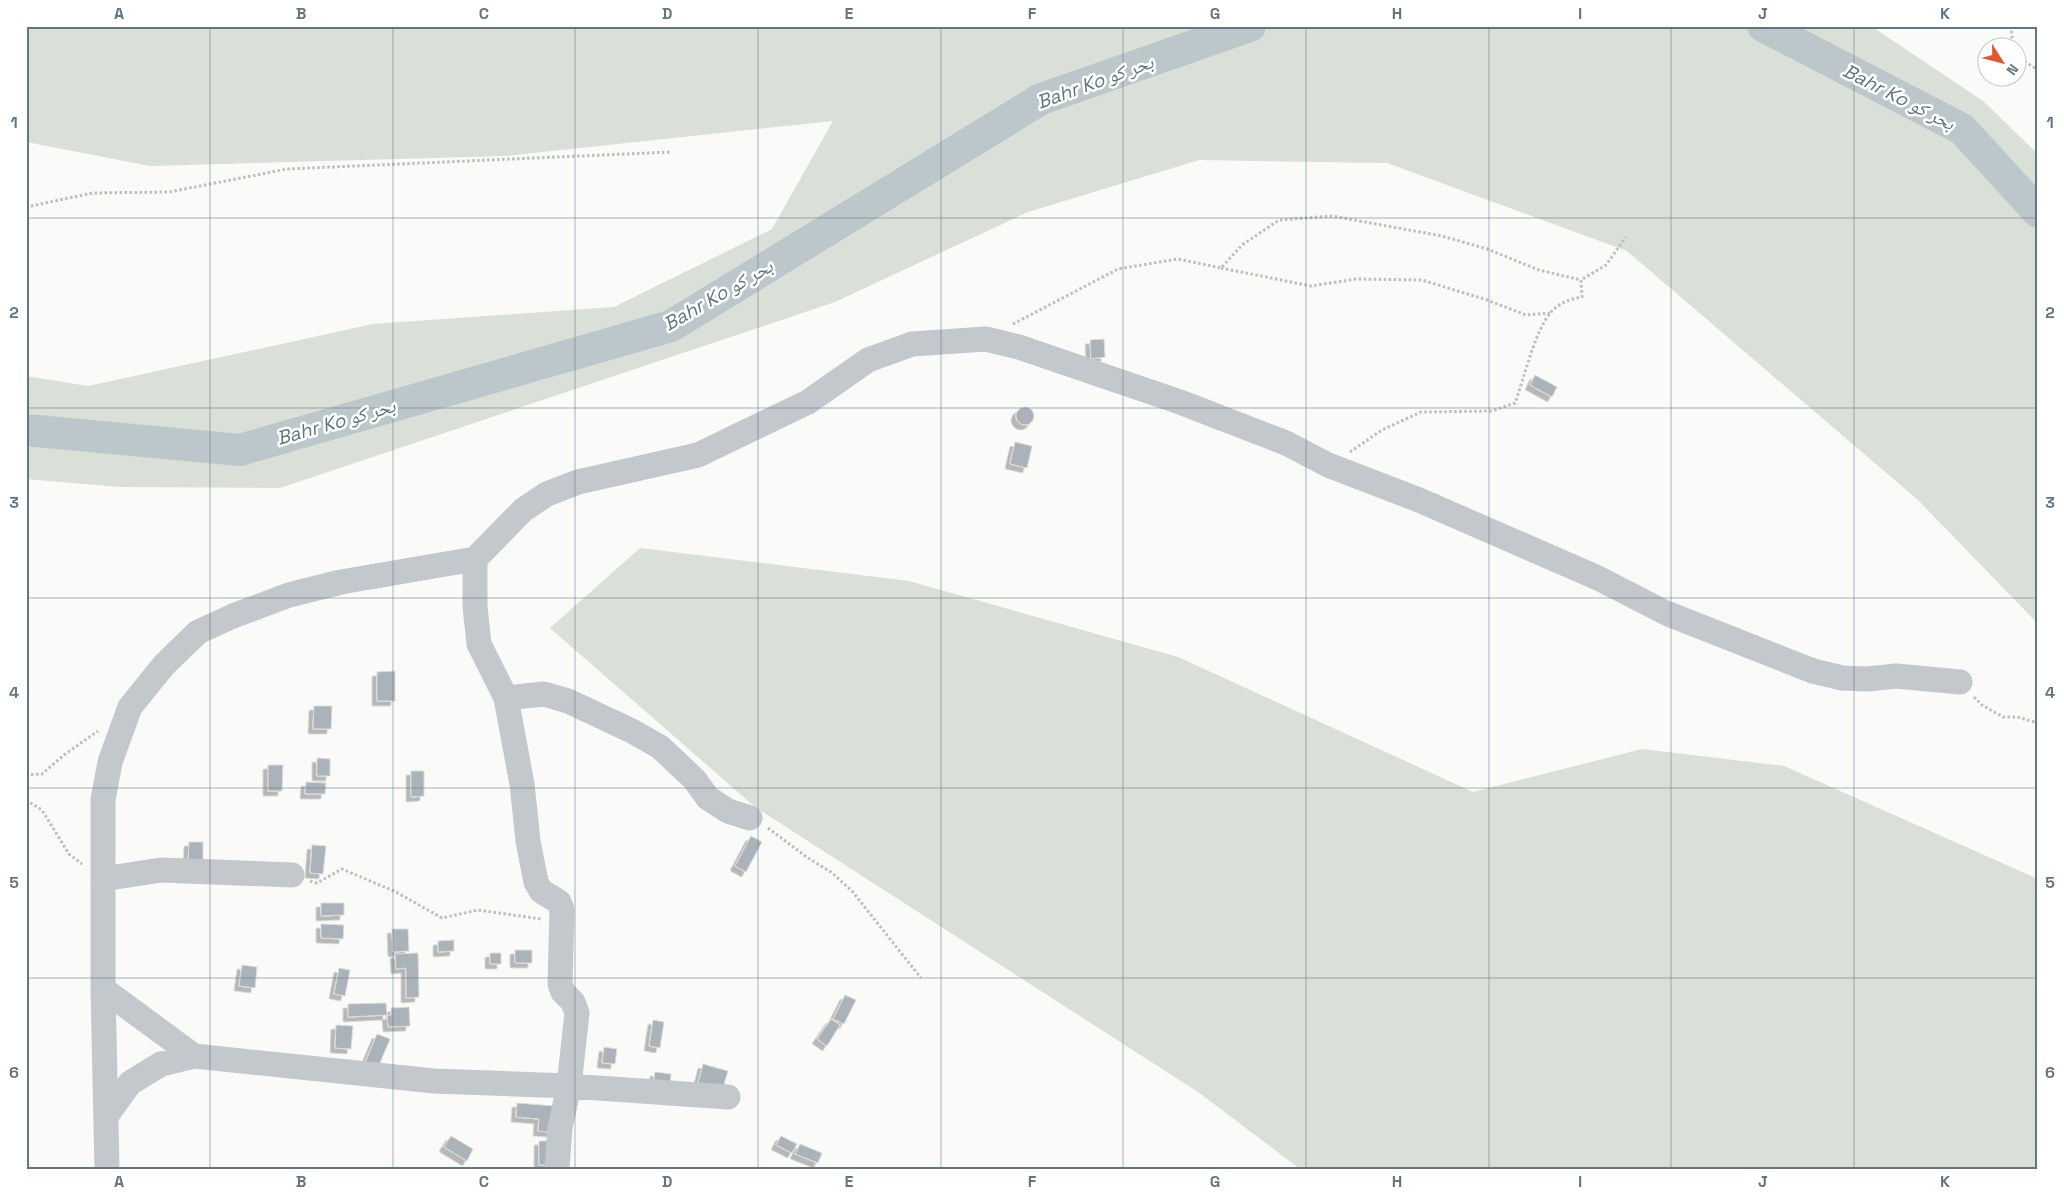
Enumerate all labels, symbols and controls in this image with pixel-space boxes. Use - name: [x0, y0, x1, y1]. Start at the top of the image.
- text: A: [114, 3, 124, 24]
- text: B: [296, 3, 306, 24]
- text: C: [479, 3, 489, 24]
- text: D: [662, 3, 672, 24]
- text: E: [845, 3, 854, 24]
- text: F: [1028, 3, 1037, 24]
- text: G: [1210, 3, 1220, 24]
- text: H: [1392, 3, 1402, 24]
- text: I: [1578, 3, 1582, 24]
- text: J: [1758, 3, 1768, 24]
- text: K: [1940, 3, 1950, 24]
- north arrow: [1976, 38, 2026, 88]
- water label: Bahr Ko بحر كو: [1033, 49, 1157, 115]
- water label: Bahr Ko بحر كو: [1839, 58, 1960, 136]
- text: N: [2002, 61, 2023, 79]
- text: 1: [10, 112, 18, 133]
- text: 1: [2046, 112, 2054, 133]
- water label: Bahr Ko بحر كو: [659, 253, 778, 336]
- text: 2: [9, 302, 19, 323]
- text: 2: [2045, 302, 2055, 323]
- water label: Bahr Ko بحر كو: [274, 393, 399, 451]
- text: 3: [9, 492, 19, 513]
- text: 3: [2045, 492, 2055, 513]
- text: 4: [9, 682, 19, 703]
- text: 4: [2045, 682, 2055, 703]
- text: 5: [9, 872, 19, 893]
- text: 5: [2045, 872, 2055, 893]
- text: 6: [9, 1062, 19, 1083]
- text: 6: [2045, 1062, 2055, 1083]
- text: A: [114, 1171, 124, 1192]
- text: B: [296, 1171, 306, 1192]
- text: C: [479, 1171, 489, 1192]
- text: D: [662, 1171, 672, 1192]
- text: E: [845, 1171, 854, 1192]
- text: F: [1028, 1171, 1037, 1192]
- text: G: [1210, 1171, 1220, 1192]
- text: H: [1392, 1171, 1402, 1192]
- text: I: [1578, 1171, 1582, 1192]
- text: J: [1758, 1171, 1768, 1192]
- text: K: [1940, 1171, 1950, 1192]

